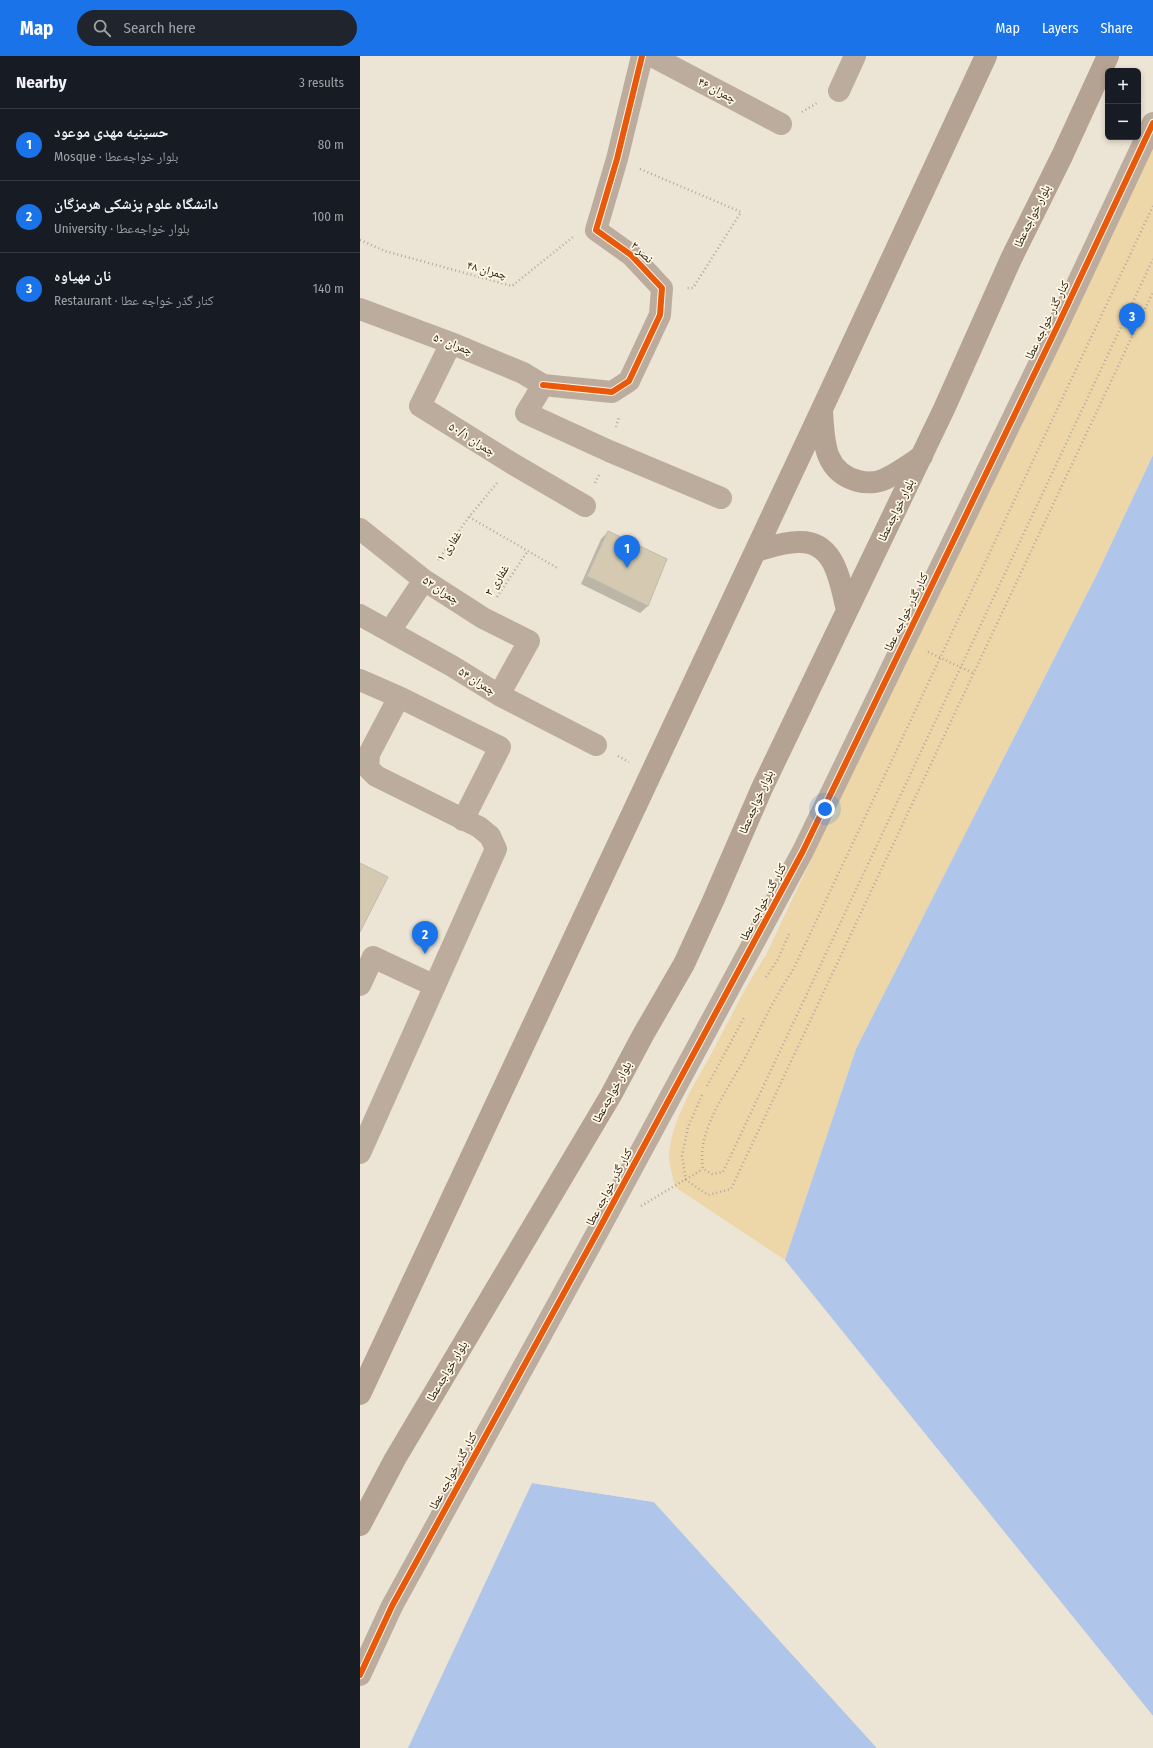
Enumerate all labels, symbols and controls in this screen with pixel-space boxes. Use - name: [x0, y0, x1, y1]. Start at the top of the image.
- search box: [77, 10, 357, 46]
- text: Map: [20, 17, 53, 40]
- icon: search: [91, 17, 113, 39]
- text: Search here: [123, 19, 196, 37]
- text: Map: [996, 20, 1020, 37]
- text: Layers: [1042, 20, 1078, 37]
- text: Share: [1100, 20, 1133, 37]
- map controls: [1105, 68, 1141, 140]
- button: +: [1105, 68, 1141, 104]
- text: Nearby: [16, 72, 67, 93]
- street label: چمران ۴۶: [696, 74, 739, 106]
- text: 3 results: [299, 75, 344, 90]
- button: −: [1105, 104, 1141, 140]
- text: حسینیه مهدی موعود: [54, 123, 168, 141]
- text: 1: [26, 137, 32, 152]
- text: 80 m: [318, 137, 344, 152]
- text: Mosque · بلوار خواجه‌عطا: [54, 149, 178, 164]
- street label: بلوار خواجه‌عطا: [1011, 182, 1054, 250]
- text: دانشگاه علوم پزشکی هرمزگان: [54, 195, 218, 213]
- text: 2: [26, 209, 32, 224]
- text: 100 m: [312, 209, 344, 224]
- text: University · بلوار خواجه‌عطا: [54, 221, 190, 236]
- street label: نصر ۲: [628, 238, 656, 266]
- street label: چمران ۴۸: [465, 258, 509, 282]
- text: نان مهیاوه: [54, 267, 111, 285]
- street label: کنار گذر خواجه عطا: [1022, 278, 1072, 362]
- text: 3: [26, 281, 32, 296]
- text: 140 m: [313, 281, 344, 296]
- text: Restaurant · کنار گذر خواجه عطا: [54, 293, 214, 308]
- pin: 3: [1119, 303, 1145, 336]
- street label: چمران ۵۰: [431, 330, 475, 358]
- street label: چمران ۵۰/۱: [446, 419, 498, 459]
- street label: بلوار خواجه‌عطا: [875, 476, 918, 544]
- street label: غفاری ۱: [434, 528, 464, 564]
- pin: 1: [614, 535, 640, 568]
- street label: غفاری ۳: [482, 562, 512, 598]
- street label: کنار گذر خواجه عطا: [881, 570, 931, 654]
- street label: چمران ۵۲: [420, 573, 462, 607]
- street label: چمران ۵۴: [456, 664, 498, 698]
- street label: بلوار خواجه‌عطا: [736, 768, 777, 836]
- your location: [815, 799, 835, 819]
- street label: کنار گذر خواجه عطا: [737, 861, 789, 943]
- pin: 2: [412, 921, 438, 954]
- street label: بلوار خواجه‌عطا: [589, 1059, 635, 1125]
- street label: کنار گذر خواجه عطا: [583, 1146, 635, 1228]
- street label: بلوار خواجه‌عطا: [423, 1338, 471, 1404]
- street label: کنار گذر خواجه عطا: [426, 1430, 480, 1512]

